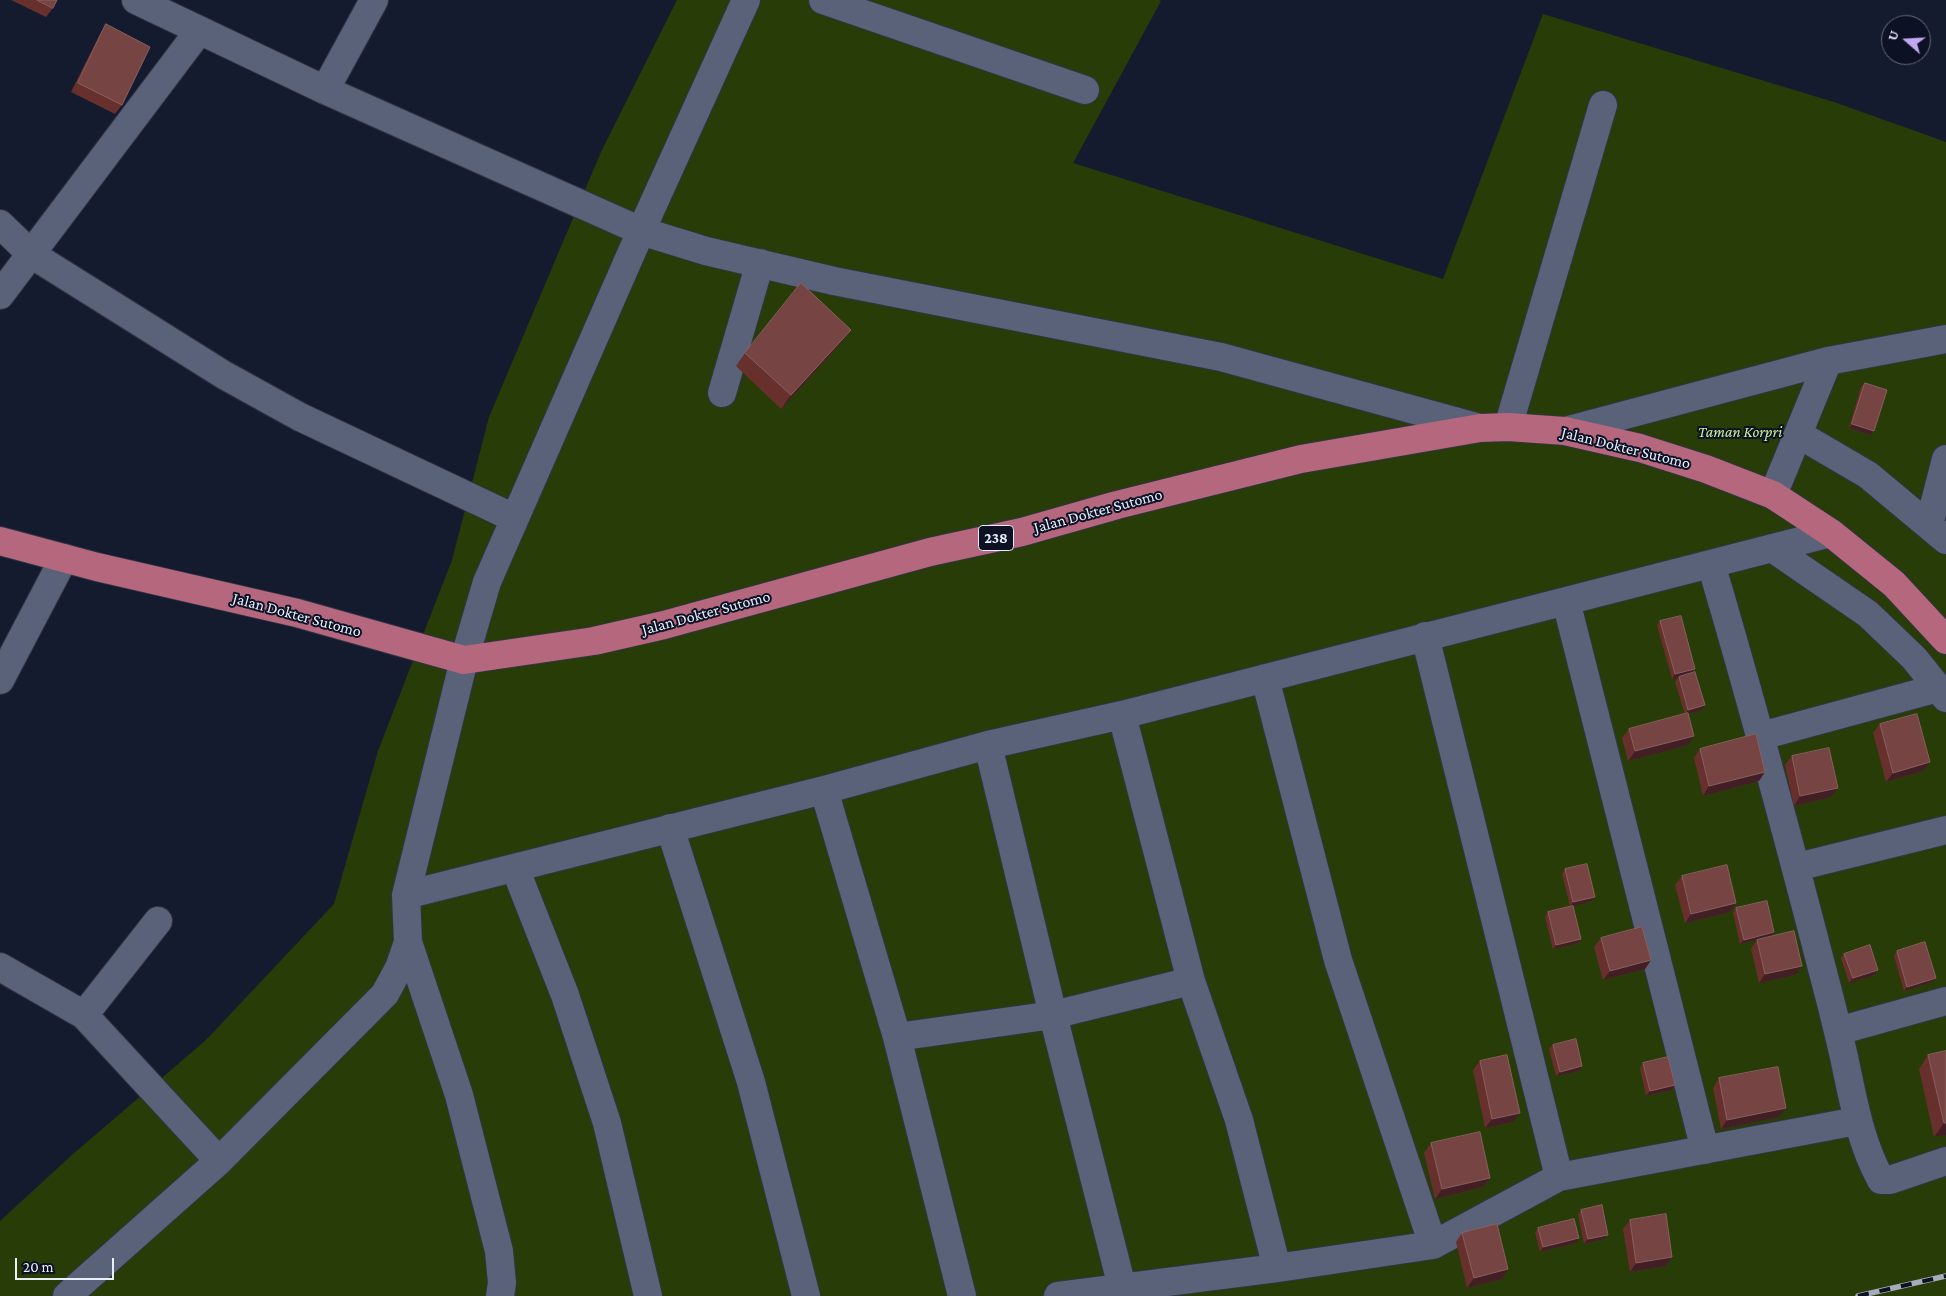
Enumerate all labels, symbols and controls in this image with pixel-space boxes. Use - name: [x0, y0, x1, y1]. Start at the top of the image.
- north arrow: [1881, 15, 1931, 65]
- text: U: [1884, 28, 1902, 43]
- park label: Taman Korpri: [1698, 422, 1782, 442]
- street label: Jalan Dokter Sutomo: [1559, 423, 1693, 473]
- street label: Jalan Dokter Sutomo: [1032, 485, 1164, 537]
- road number: 238: [978, 526, 1014, 550]
- street label: Jalan Dokter Sutomo: [640, 587, 772, 639]
- street label: Jalan Dokter Sutomo: [231, 589, 363, 641]
- scale bar: [18, 1248, 116, 1280]
- text: 20 m: [23, 1259, 54, 1275]

